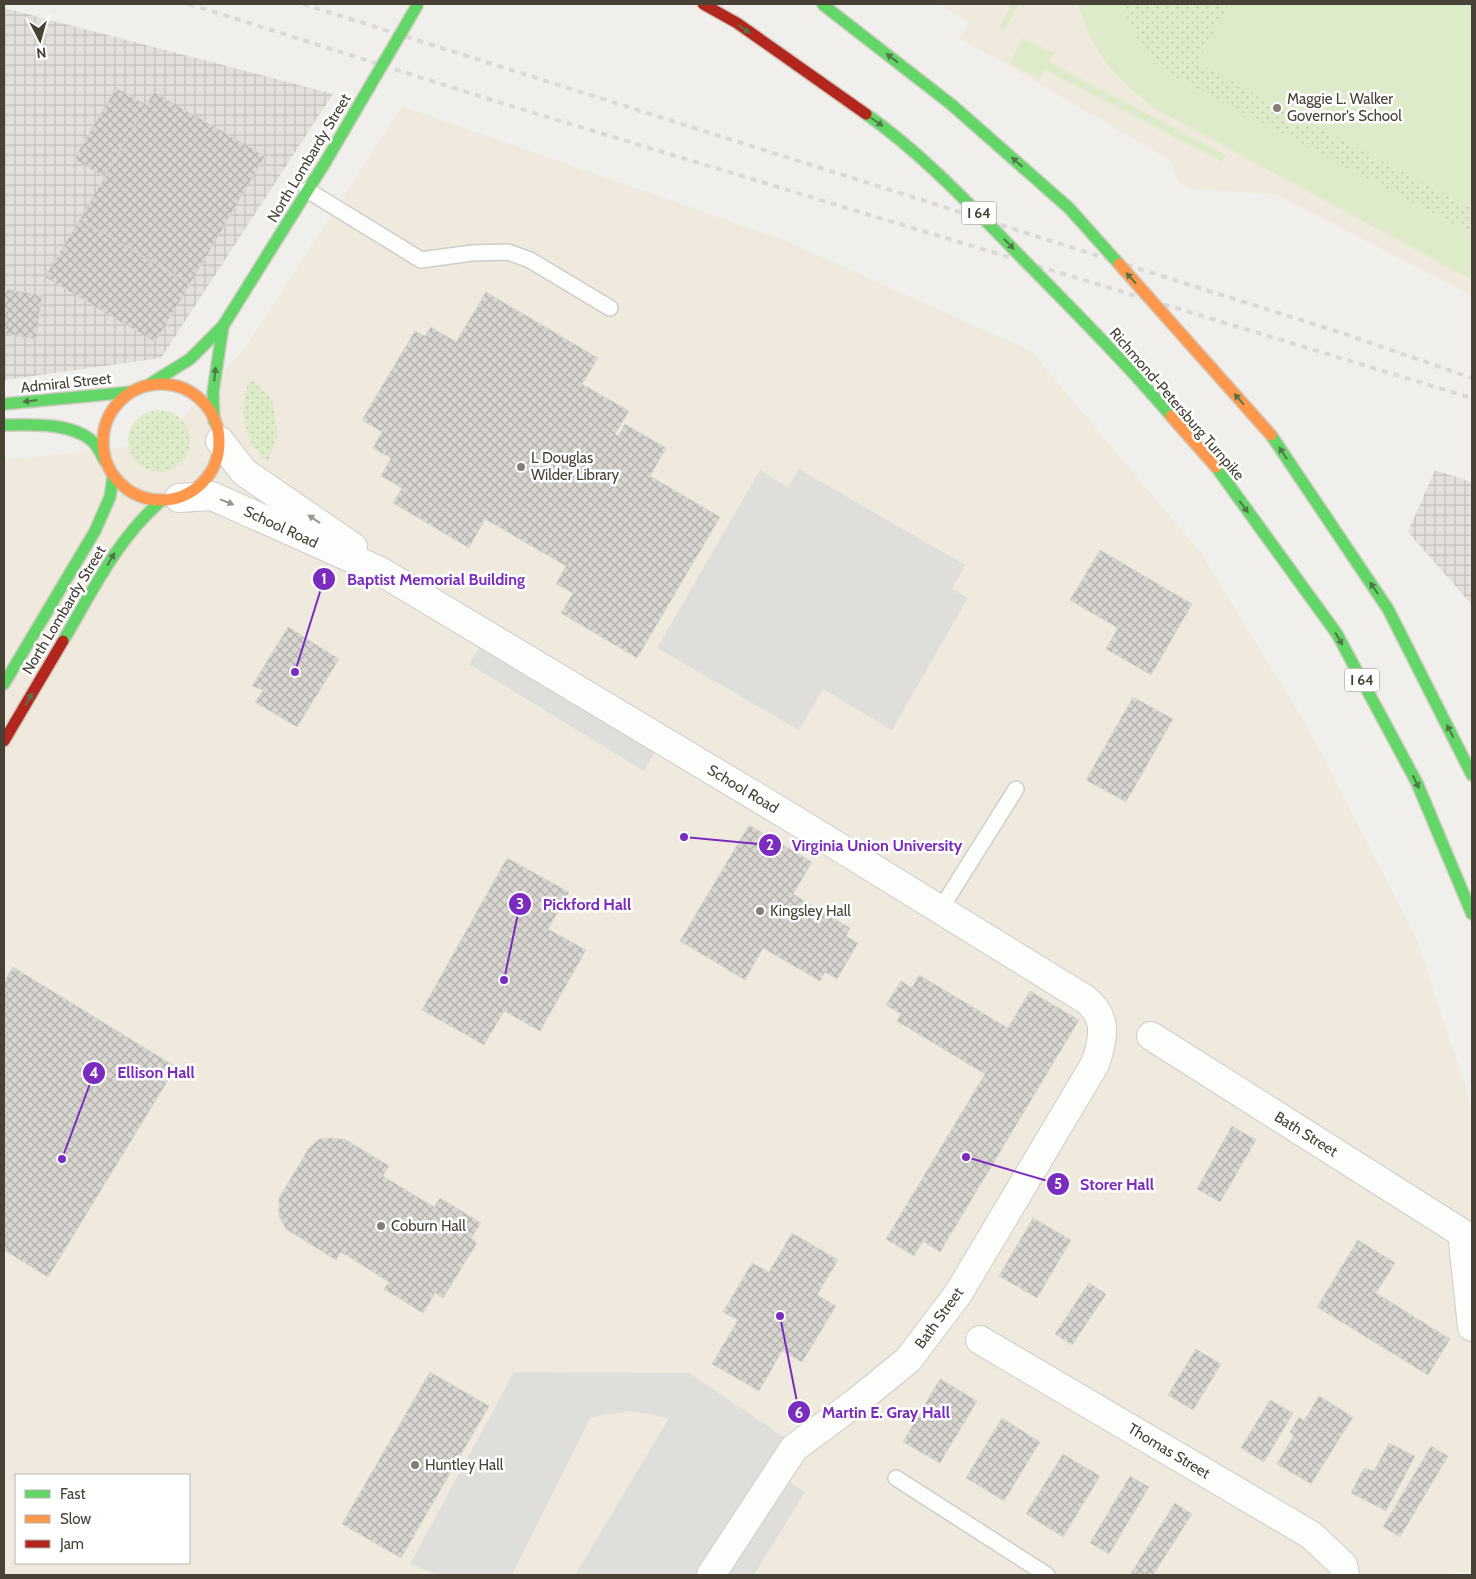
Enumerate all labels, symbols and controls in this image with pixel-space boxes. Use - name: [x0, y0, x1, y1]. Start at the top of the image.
- north arrow: [15, 15, 65, 65]
- one-way arrow: [738, 24, 751, 34]
- text: N: [35, 43, 47, 62]
- one-way arrow: [886, 53, 899, 64]
- place label: Maggie L. Walker Governor's School: [1287, 90, 1402, 125]
- street label: North Lombardy Street: [264, 91, 354, 225]
- marker: Maggie L. Walker Governor's School: [1271, 102, 1283, 114]
- one-way arrow: [870, 117, 883, 128]
- one-way arrow: [1011, 156, 1023, 168]
- road number: I 64: [962, 202, 996, 224]
- one-way arrow: [1003, 238, 1015, 250]
- one-way arrow: [1125, 272, 1137, 284]
- street label: Richmond-Petersburg Turnpike: [1106, 324, 1248, 484]
- one-way arrow: [211, 365, 219, 381]
- street label: Admiral Street: [20, 369, 112, 397]
- one-way arrow: [1234, 393, 1245, 405]
- one-way arrow: [22, 397, 38, 405]
- one-way arrow: [1278, 446, 1288, 460]
- place label: L Douglas Wilder Library: [531, 449, 619, 484]
- marker: L Douglas Wilder Library: [515, 461, 527, 473]
- one-way arrow: [220, 498, 235, 506]
- one-way arrow: [1239, 500, 1249, 513]
- street label: School Road: [241, 502, 321, 552]
- one-way arrow: [308, 515, 321, 524]
- street label: North Lombardy Street: [19, 543, 109, 677]
- one-way arrow: [107, 553, 116, 566]
- callout: Baptist Memorial Building: [312, 564, 535, 595]
- text: 1: [321, 570, 327, 588]
- text: Baptist Memorial Building: [347, 570, 525, 589]
- one-way arrow: [1369, 581, 1379, 595]
- one-way arrow: [1335, 631, 1343, 646]
- road number: I 64: [1344, 668, 1380, 692]
- one-way arrow: [24, 693, 33, 706]
- one-way arrow: [1446, 724, 1454, 738]
- street label: School Road: [704, 761, 782, 817]
- one-way arrow: [1412, 775, 1420, 789]
- callout: Virginia Union University: [757, 830, 973, 861]
- text: 2: [766, 836, 774, 854]
- text: Virginia Union University: [792, 836, 963, 855]
- callout: Pickford Hall: [507, 889, 641, 920]
- text: 3: [516, 895, 524, 913]
- text: Pickford Hall: [543, 895, 631, 914]
- place label: Kingsley Hall: [770, 902, 851, 920]
- marker: Kingsley Hall: [754, 905, 766, 917]
- callout: Ellison Hall: [82, 1057, 204, 1088]
- text: Ellison Hall: [117, 1063, 195, 1082]
- text: 4: [89, 1064, 99, 1082]
- street label: Bath Street: [1271, 1108, 1341, 1160]
- callout: Storer Hall: [1045, 1169, 1164, 1200]
- text: 5: [1054, 1175, 1062, 1193]
- text: Storer Hall: [1080, 1175, 1154, 1194]
- place label: Coburn Hall: [391, 1217, 466, 1235]
- marker: Coburn Hall: [375, 1220, 387, 1232]
- street label: Bath Street: [911, 1284, 967, 1352]
- callout: Martin E. Gray Hall: [787, 1397, 960, 1428]
- text: Martin E. Gray Hall: [822, 1403, 950, 1422]
- text: 6: [795, 1404, 803, 1422]
- street label: Thomas Street: [1125, 1419, 1213, 1483]
- place label: Huntley Hall: [425, 1456, 504, 1474]
- marker: Huntley Hall: [409, 1459, 421, 1471]
- legend: [15, 1474, 190, 1564]
- text: Fast: [60, 1485, 85, 1503]
- text: Slow: [60, 1510, 91, 1528]
- text: Jam: [59, 1535, 84, 1553]

